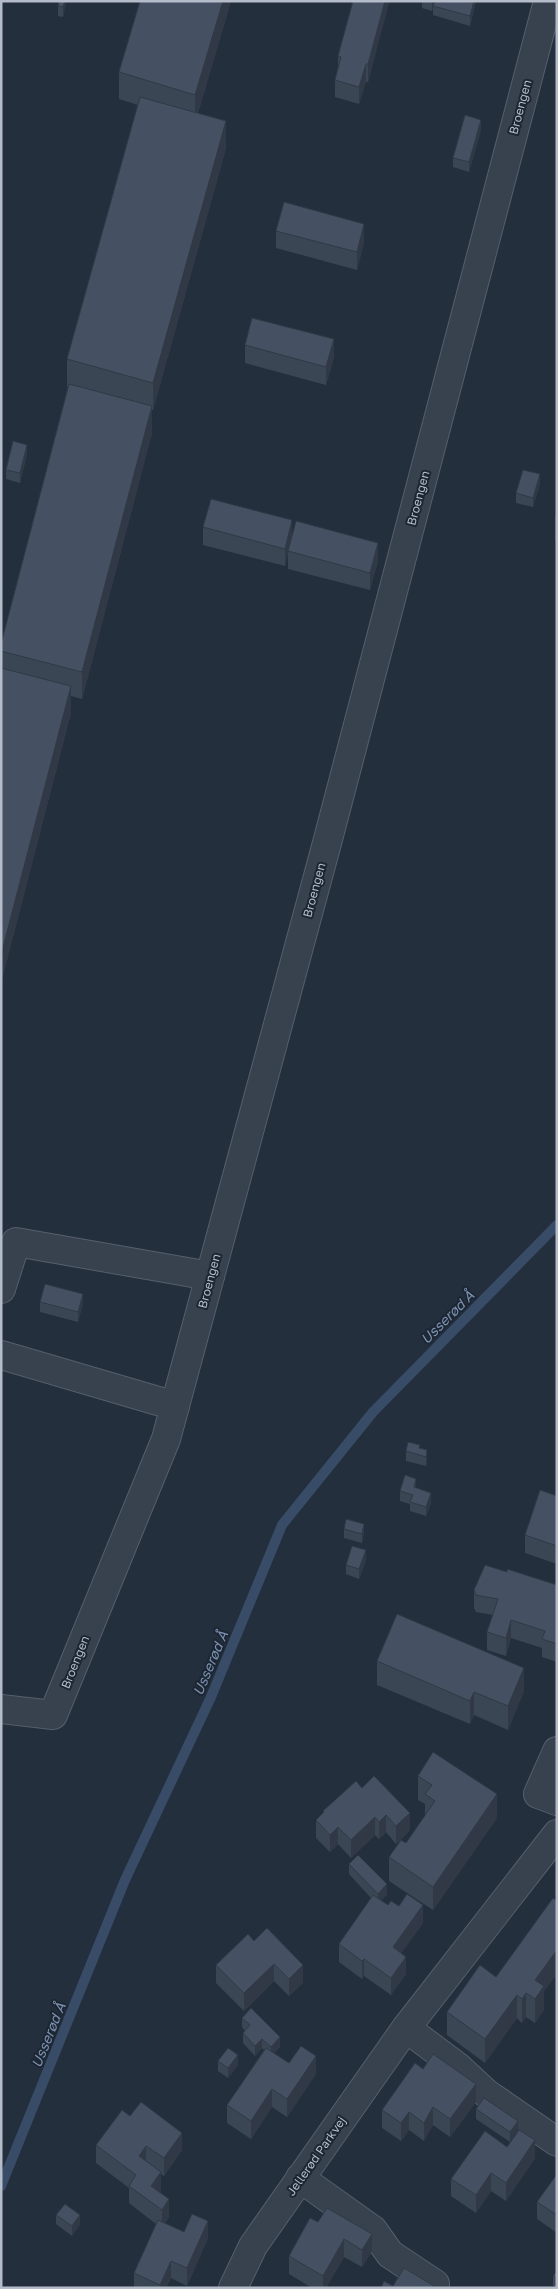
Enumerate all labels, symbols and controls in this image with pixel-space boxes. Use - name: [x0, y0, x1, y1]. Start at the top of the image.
- street label: Broengen: [506, 78, 534, 136]
- street label: Broengen: [404, 469, 432, 527]
- street label: Broengen: [300, 861, 328, 919]
- street label: Broengen: [195, 1252, 223, 1310]
- water label: Usserød Å: [417, 1286, 478, 1347]
- water label: Usserød Å: [189, 1628, 231, 1698]
- street label: Broengen: [58, 1633, 92, 1691]
- water label: Usserød Å: [27, 2000, 69, 2070]
- street label: Jellerød Parkvej: [283, 2114, 349, 2198]

